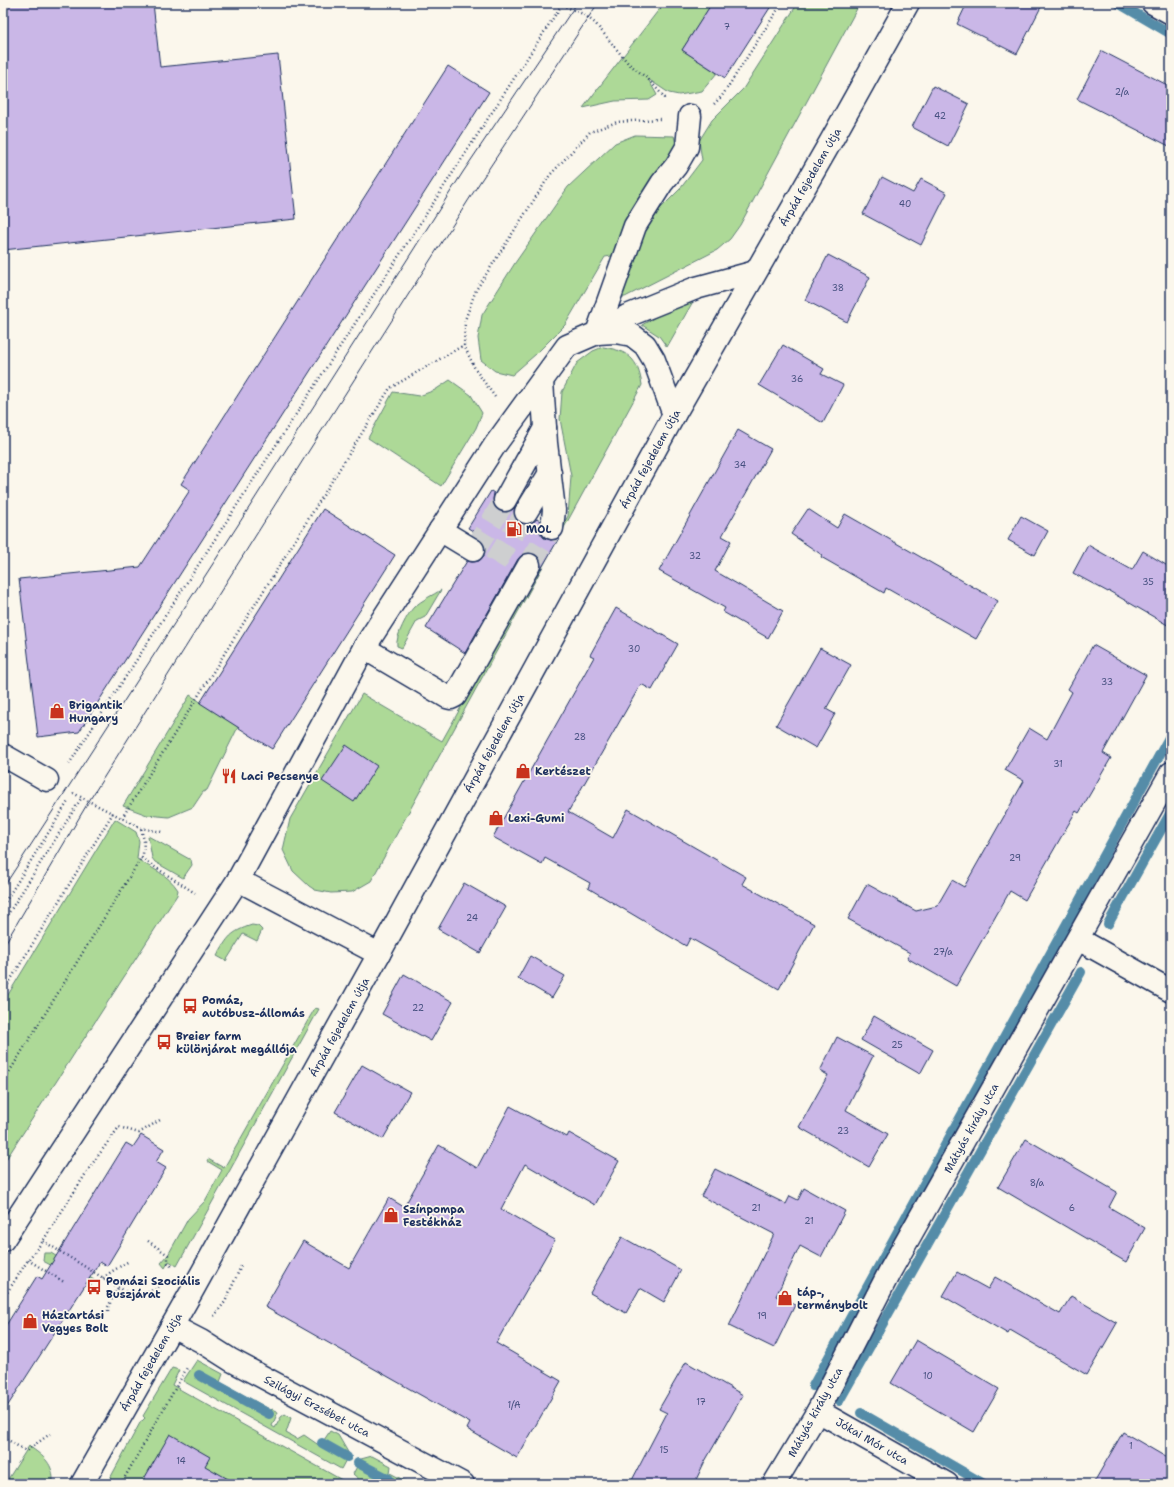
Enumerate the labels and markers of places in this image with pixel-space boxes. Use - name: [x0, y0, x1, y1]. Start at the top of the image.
- fuel station icon: MOL: [505, 520, 523, 538]
- place label: MOL: [526, 522, 552, 537]
- place label: Brigantik Hungary: [69, 698, 123, 726]
- shop icon: Brigantik Hungary: [48, 702, 66, 720]
- shop icon: Kertészet: [514, 762, 532, 780]
- place label: Kertészet: [535, 764, 591, 779]
- restaurant icon: Laci Pecsenye: [220, 767, 238, 785]
- place label: Laci Pecsenye: [241, 769, 319, 784]
- shop icon: Lexi-Gumi: [487, 809, 505, 827]
- place label: Lexi-Gumi: [508, 811, 564, 826]
- place label: Pomáz, autóbusz-állomás: [202, 993, 305, 1021]
- bus stop icon: Pomáz, autóbusz-állomás: [181, 997, 199, 1015]
- place label: Breier farm különjárat megállója: [176, 1029, 297, 1057]
- bus stop icon: Breier farm különjárat megállója: [155, 1033, 173, 1051]
- place label: Színpompa Festékház: [403, 1202, 465, 1230]
- shop icon: Színpompa Festékház: [382, 1206, 400, 1224]
- place label: Pomázi Szociális Buszjárat: [106, 1274, 201, 1302]
- bus stop icon: Pomázi Szociális Buszjárat: [85, 1278, 103, 1296]
- place label: táp-, terménybolt: [797, 1285, 869, 1313]
- shop icon: táp-, terménybolt: [776, 1289, 794, 1307]
- place label: Háztartási Vegyes Bolt: [42, 1308, 109, 1336]
- shop icon: Háztartási Vegyes Bolt: [21, 1312, 39, 1330]

